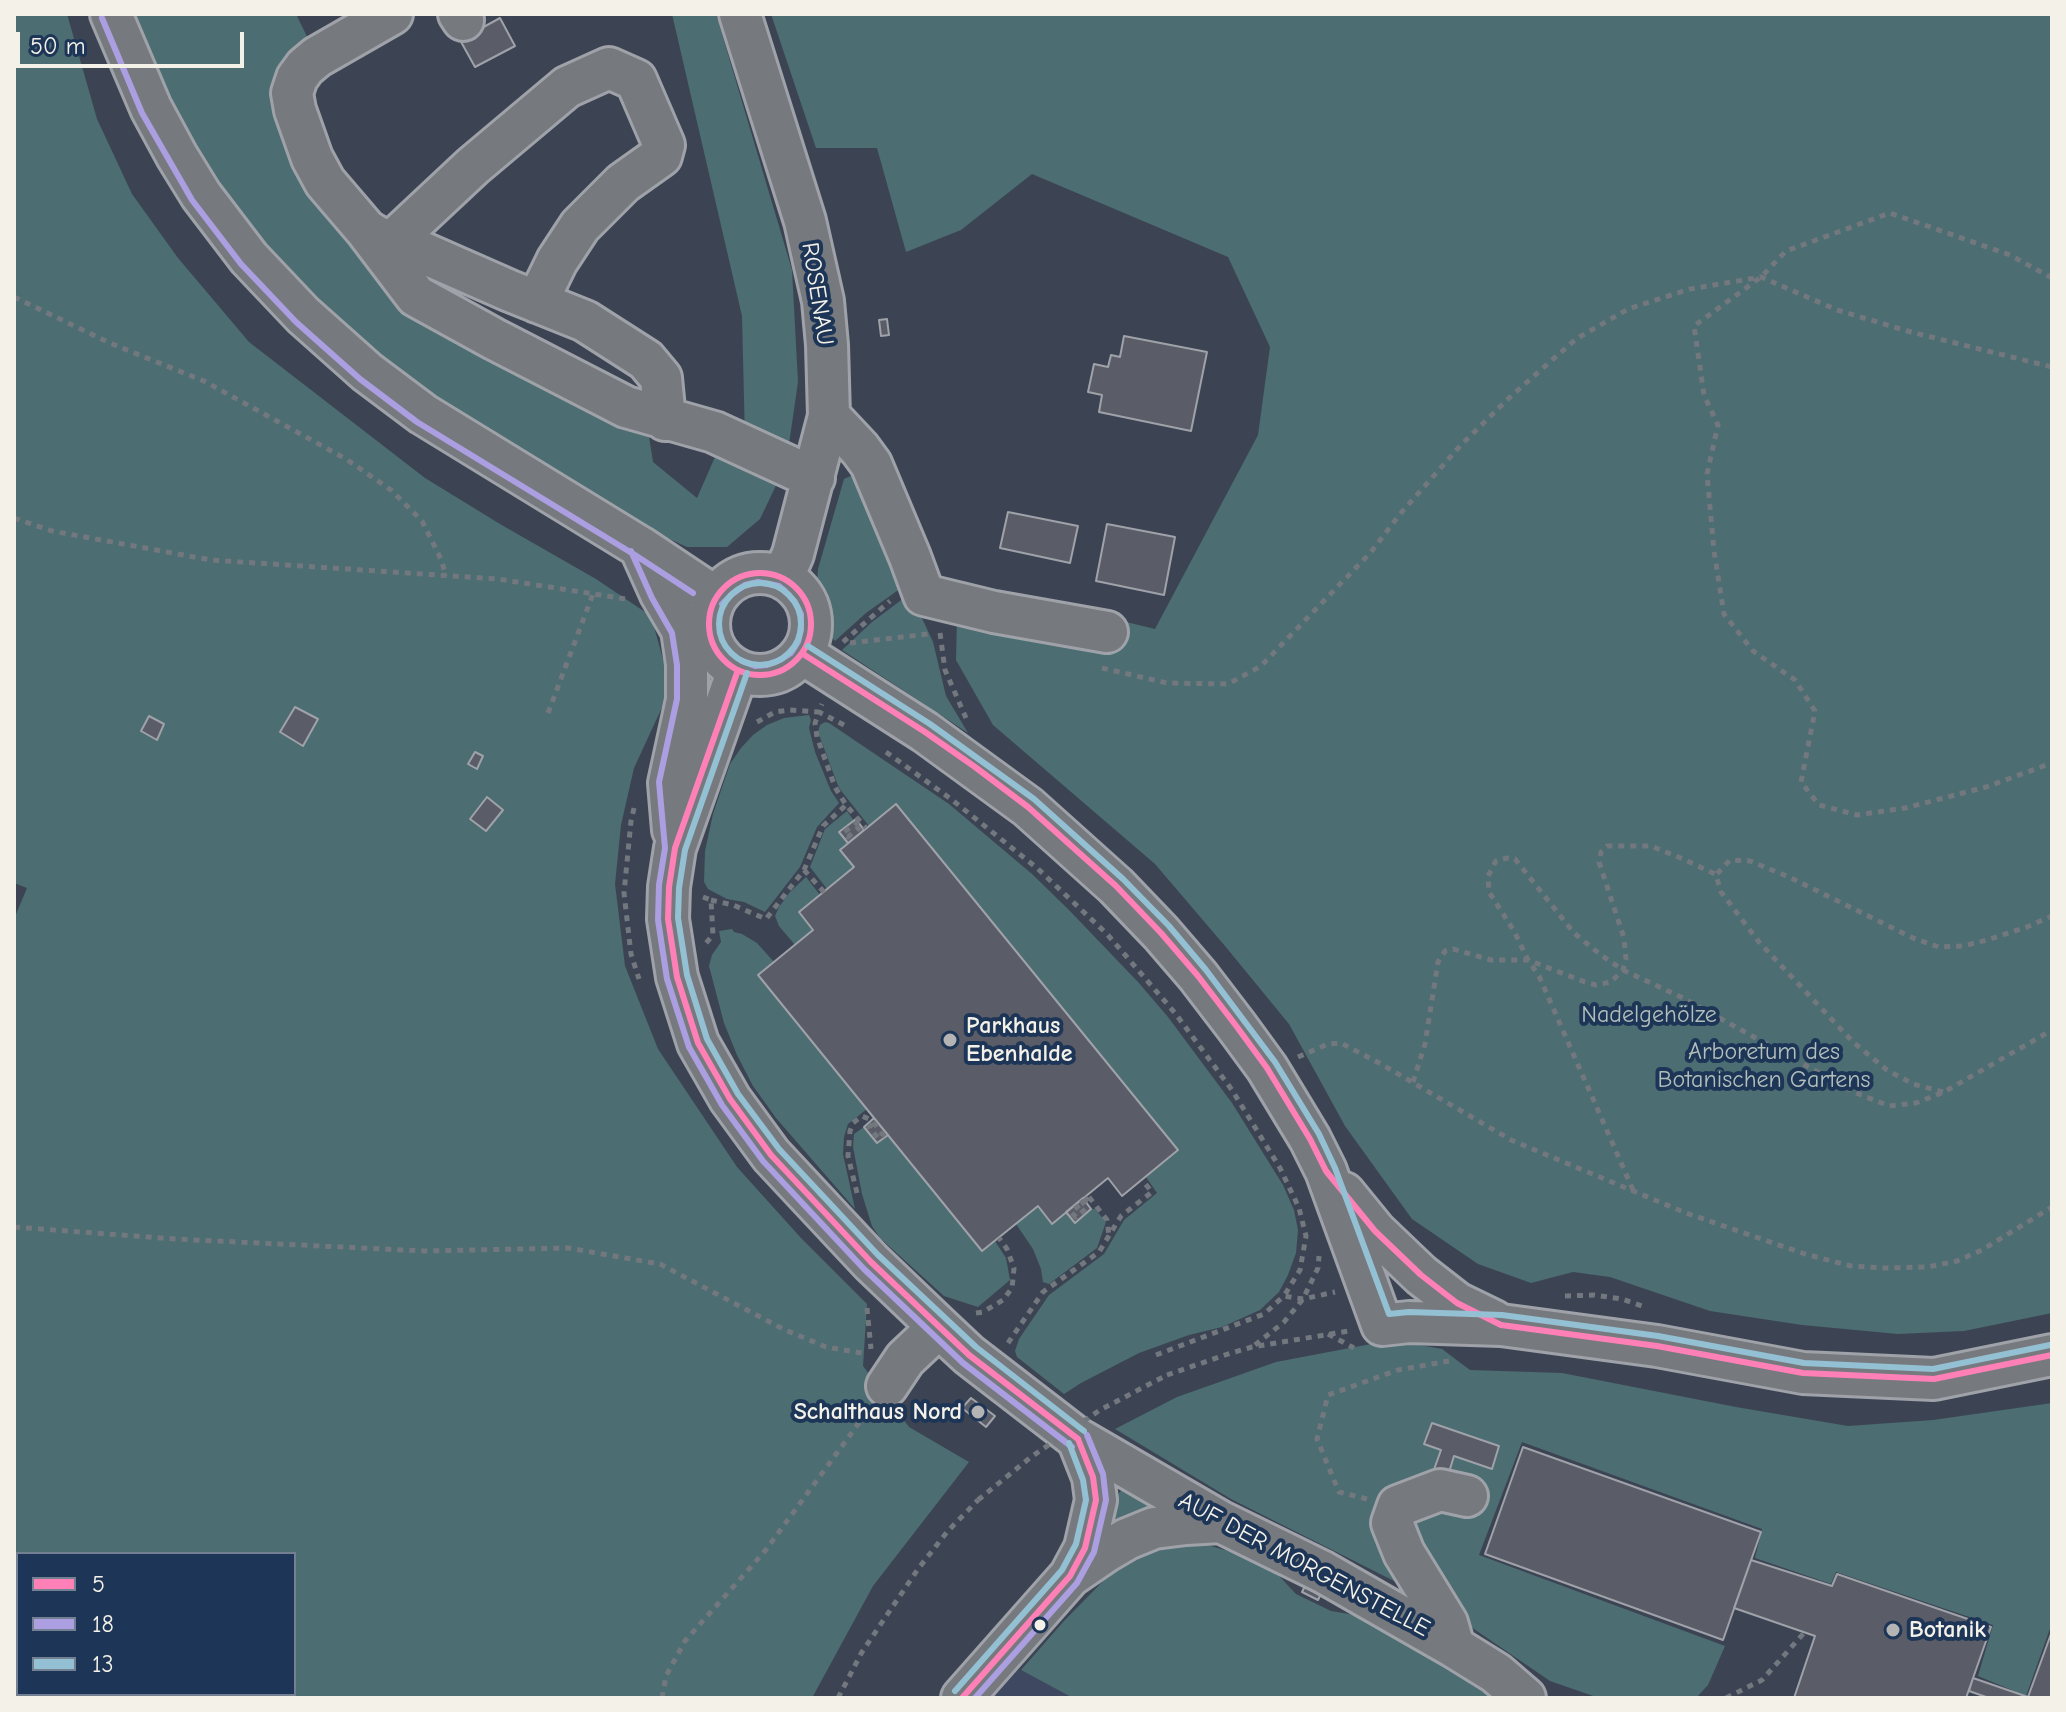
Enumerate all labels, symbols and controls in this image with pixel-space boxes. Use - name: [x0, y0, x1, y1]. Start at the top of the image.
- scale bar: [20, 16, 248, 66]
- text: 50 m: [30, 32, 86, 60]
- street label: ROSENAU: [795, 240, 839, 348]
- park label: Nadelgehölze: [1581, 1001, 1717, 1029]
- place label: Parkhaus Ebenhalde: [966, 1012, 1072, 1068]
- marker: Parkhaus Ebenhalde: [941, 1031, 959, 1049]
- park label: Arboretum des Botanischen Gartens: [1658, 1038, 1870, 1094]
- place label: Schalthaus Nord: [794, 1398, 962, 1426]
- marker: Schalthaus Nord: [969, 1403, 987, 1421]
- street label: AUF DER MORGENSTELLE: [1174, 1487, 1434, 1643]
- legend: [16, 1552, 296, 1696]
- text: 5: [92, 1570, 105, 1598]
- text: 18: [92, 1610, 114, 1638]
- place label: Botanik: [1909, 1616, 1986, 1644]
- unlabelled marker: [1032, 1617, 1048, 1633]
- marker: Botanik: [1884, 1621, 1902, 1639]
- text: 13: [92, 1650, 114, 1678]

